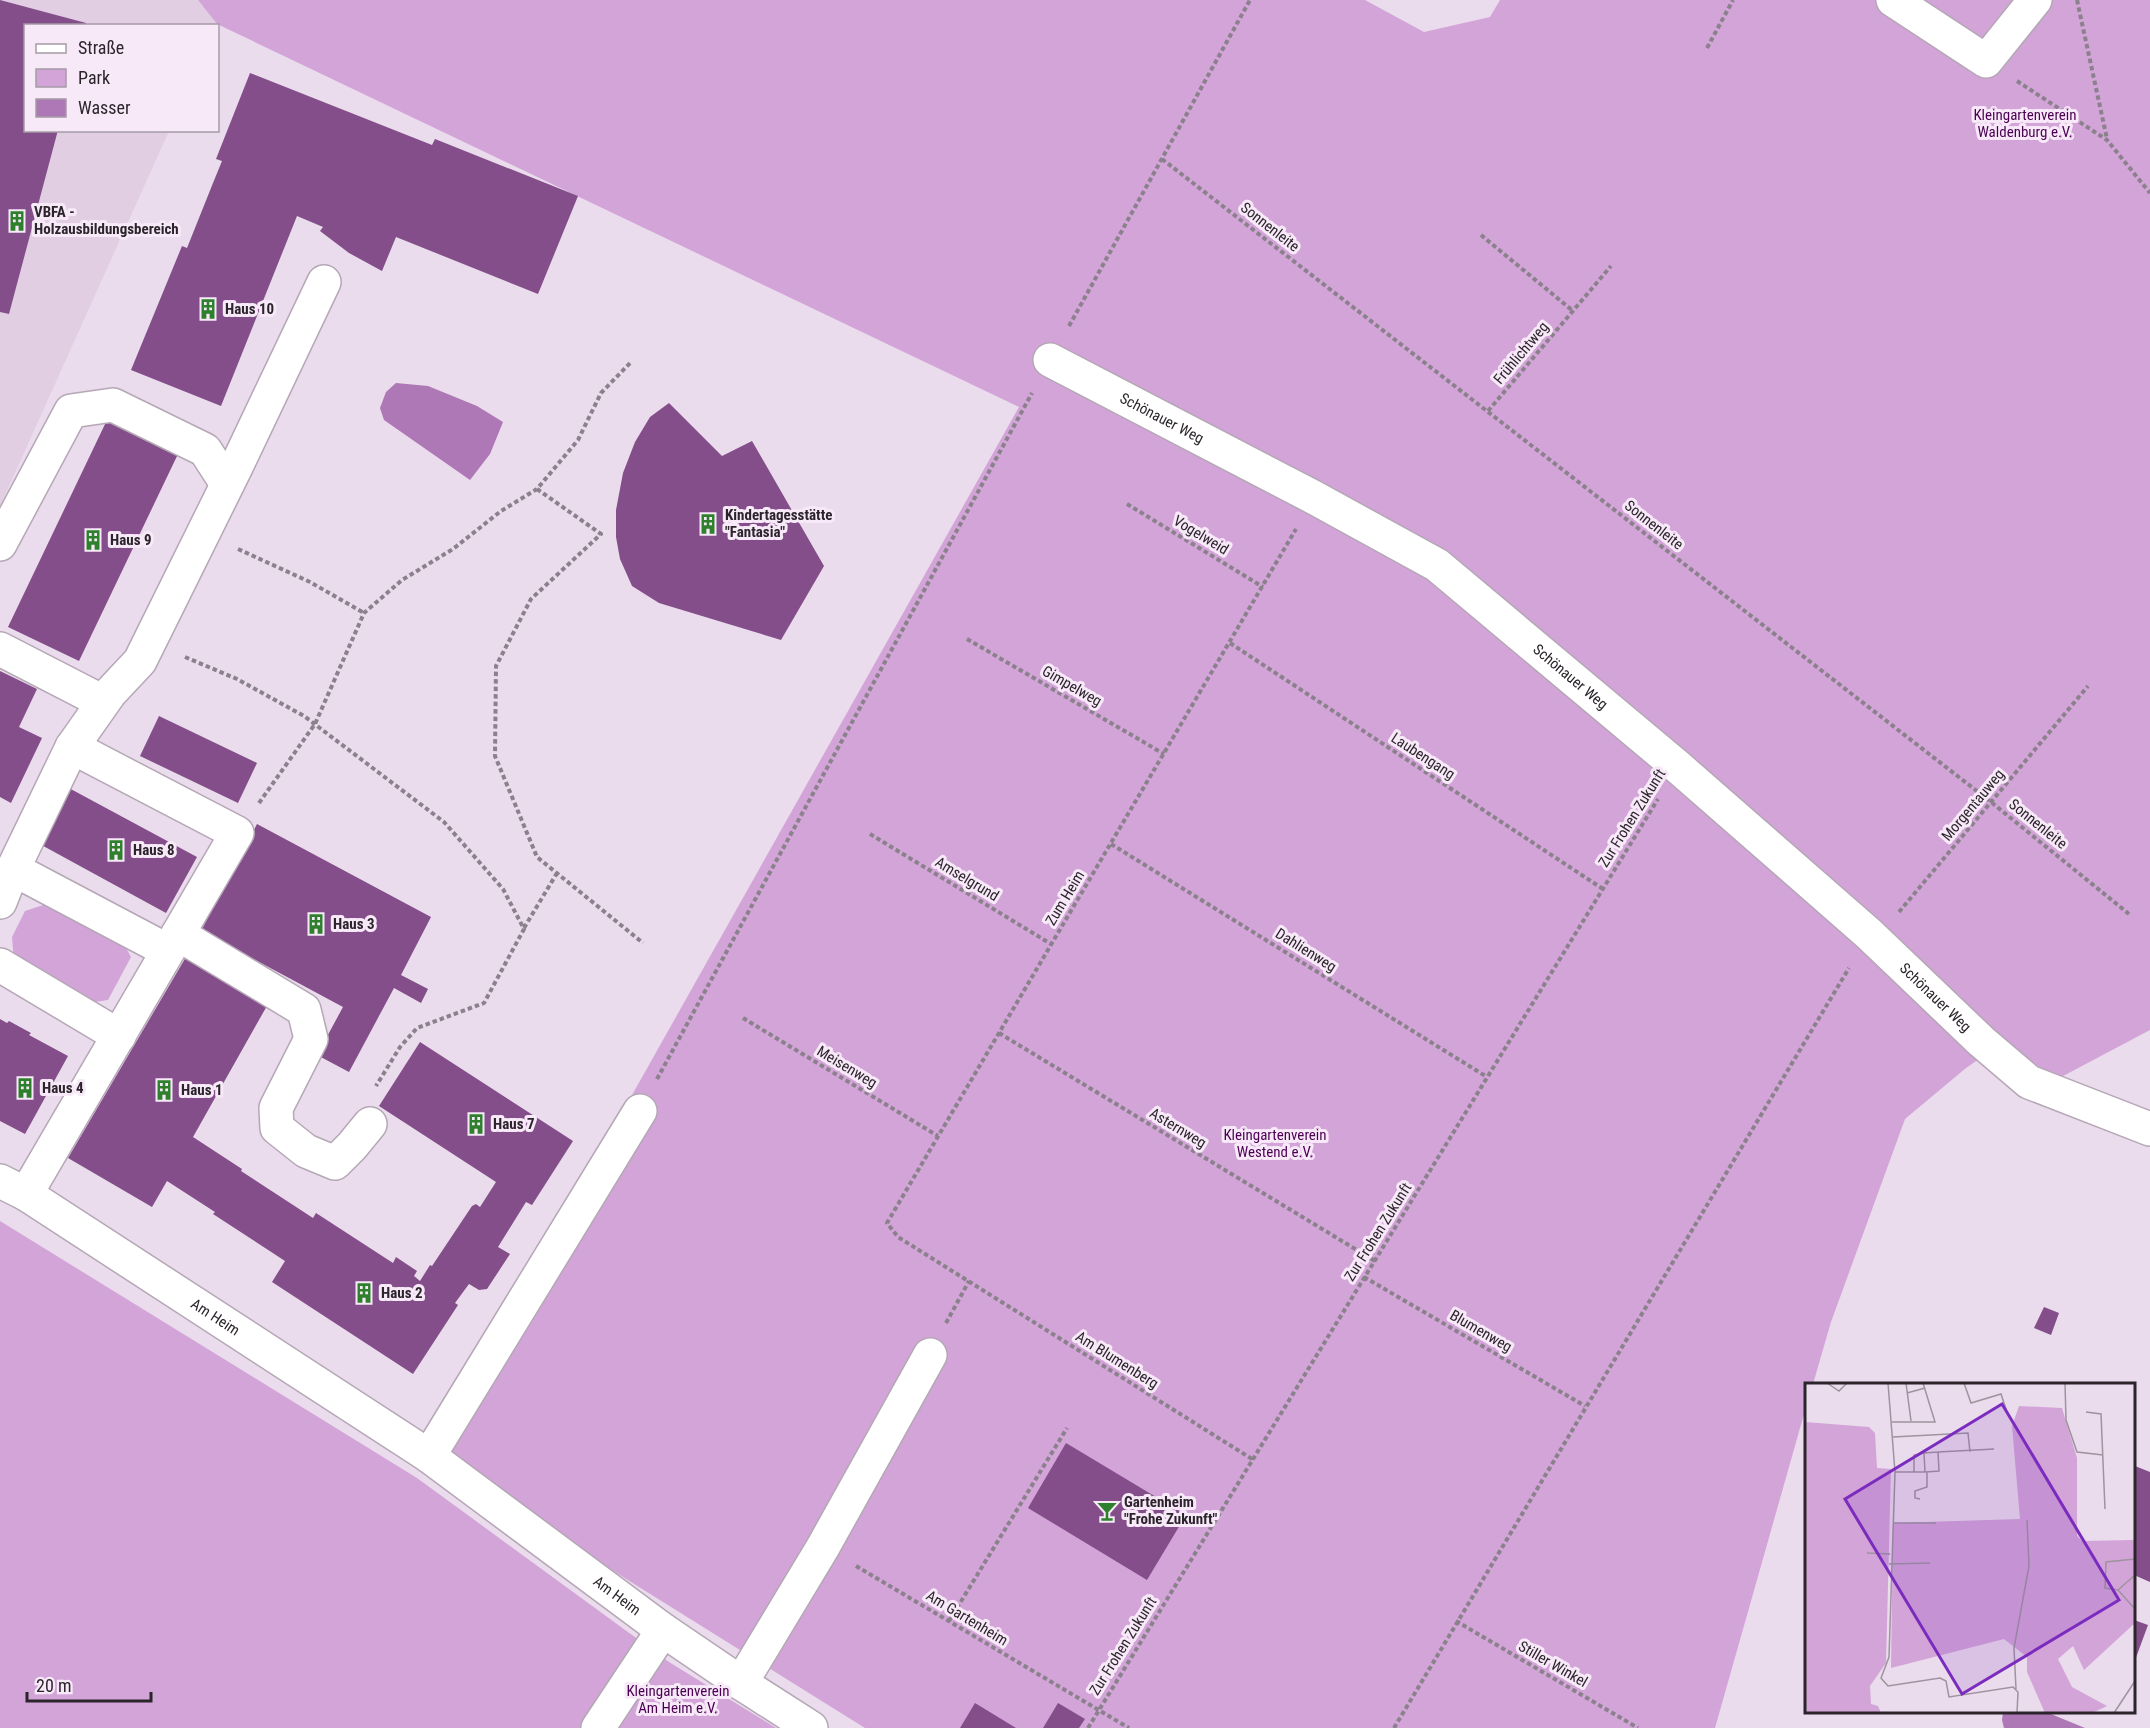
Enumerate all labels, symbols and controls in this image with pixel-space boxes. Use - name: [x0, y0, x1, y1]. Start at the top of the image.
- legend: [24, 24, 219, 132]
- text: Straße: [78, 37, 124, 58]
- text: Park: [78, 67, 110, 88]
- text: Wasser: [78, 97, 131, 118]
- park label: Kleingartenverein Waldenburg e.V.: [1973, 106, 2077, 141]
- street label: Sonnenleite: [1237, 199, 1303, 255]
- place label: VBFA - Holzausbildungsbereich: [34, 203, 179, 238]
- building icon: VBFA - Holzausbildungsbereich: [5, 209, 29, 233]
- building icon: Haus 10: [196, 297, 220, 321]
- place label: Haus 10: [225, 300, 274, 318]
- street label: Frühlichtweg: [1490, 318, 1552, 388]
- street label: Schönauer Weg: [1117, 389, 1207, 447]
- street label: Sonnenleite: [1621, 497, 1687, 553]
- place label: Kindertagesstätte "Fantasia": [725, 506, 832, 541]
- building icon: Kindertagesstätte "Fantasia": [696, 512, 720, 536]
- street label: Vogelweid: [1170, 512, 1232, 558]
- building icon: Haus 9: [81, 528, 105, 552]
- place label: Haus 9: [110, 531, 152, 549]
- street label: Schönauer Weg: [1529, 640, 1611, 713]
- street label: Gimpelweg: [1039, 662, 1105, 710]
- street label: Laubengang: [1388, 729, 1458, 783]
- street label: Morgentauweg: [1938, 765, 2008, 845]
- street label: Zur Frohen Zukunft: [1595, 766, 1669, 870]
- street label: Sonnenleite: [2005, 795, 2071, 853]
- building icon: Haus 8: [104, 838, 128, 862]
- place label: Haus 8: [133, 841, 175, 859]
- street label: Amselgrund: [932, 853, 1002, 905]
- street label: Zum Heim: [1042, 867, 1088, 929]
- building icon: Haus 3: [304, 912, 328, 936]
- place label: Haus 3: [333, 915, 375, 933]
- street label: Dahlienweg: [1272, 924, 1340, 976]
- street label: Schönauer Weg: [1896, 959, 1975, 1036]
- street label: Meisenweg: [814, 1042, 880, 1092]
- building icon: Haus 4: [13, 1076, 37, 1100]
- building icon: Haus 1: [152, 1078, 176, 1102]
- place label: Haus 4: [42, 1079, 84, 1097]
- place label: Haus 1: [181, 1081, 223, 1099]
- street label: Asternweg: [1146, 1104, 1210, 1152]
- building icon: Haus 7: [464, 1112, 488, 1136]
- place label: Haus 7: [493, 1115, 535, 1133]
- park label: Kleingartenverein Westend e.V.: [1223, 1126, 1327, 1161]
- street label: Zur Frohen Zukunft: [1341, 1180, 1415, 1284]
- building icon: Haus 2: [352, 1281, 376, 1305]
- place label: Haus 2: [381, 1284, 423, 1302]
- street label: Am Heim: [188, 1295, 243, 1340]
- street label: Blumenweg: [1447, 1306, 1515, 1356]
- street label: Am Blumenberg: [1072, 1327, 1162, 1393]
- inset map: [1805, 1383, 2135, 1713]
- place label: Gartenheim "Frohe Zukunft": [1124, 1493, 1218, 1528]
- bar icon: Gartenheim "Frohe Zukunft": [1095, 1499, 1119, 1523]
- street label: Am Heim: [590, 1572, 644, 1619]
- street label: Am Gartenheim: [923, 1587, 1011, 1649]
- street label: Zur Frohen Zukunft: [1086, 1594, 1160, 1698]
- street label: Stiller Winkel: [1515, 1637, 1591, 1691]
- scale bar: [27, 1665, 152, 1703]
- text: 20 m: [36, 1675, 71, 1696]
- park label: Kleingartenverein Am Heim e.V.: [626, 1682, 730, 1717]

